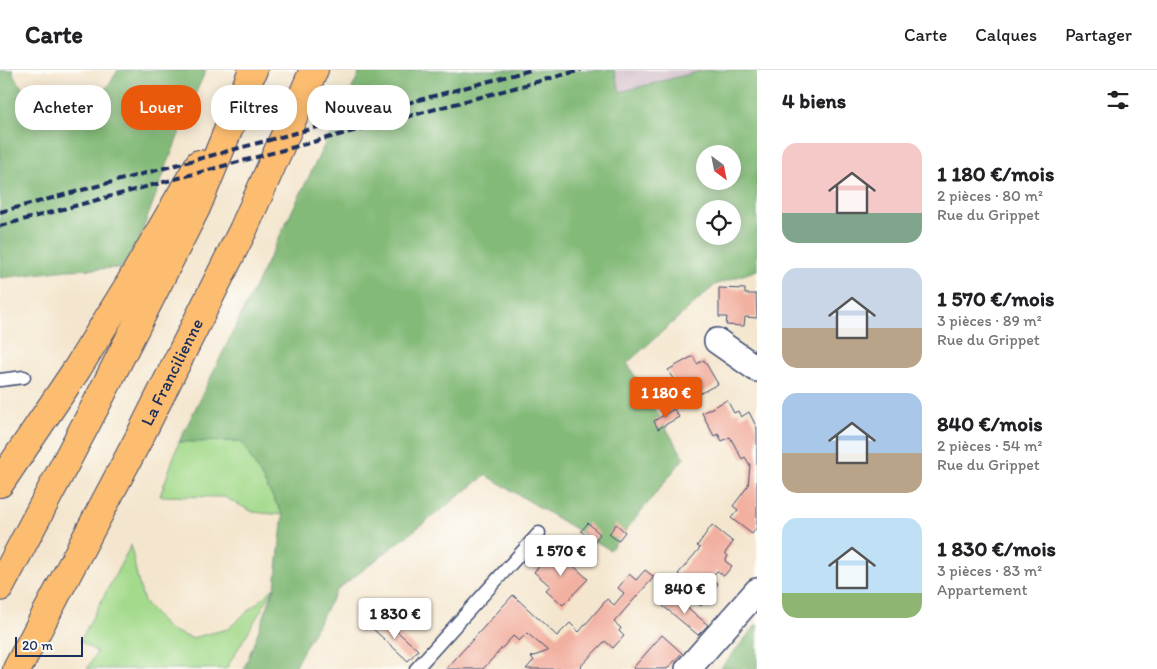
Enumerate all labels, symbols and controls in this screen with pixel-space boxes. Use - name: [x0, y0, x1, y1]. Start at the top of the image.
- text: Carte: [25, 20, 83, 49]
- text: Carte: [904, 24, 947, 46]
- text: Calques: [975, 24, 1037, 46]
- text: Partager: [1065, 24, 1132, 46]
- chip: Acheter: [15, 85, 111, 130]
- chip: Louer: [121, 85, 201, 130]
- chip: Filtres: [211, 85, 297, 130]
- chip: Nouveau: [307, 85, 410, 130]
- icon: filters: [1104, 86, 1132, 114]
- text: 4 biens: [782, 88, 846, 113]
- north arrow: [696, 145, 741, 190]
- map controls: [696, 145, 741, 245]
- text: 1 180 €/mois: [937, 161, 1054, 186]
- icon: home: [822, 163, 882, 223]
- text: 2 pièces · 80 m²: [937, 186, 1043, 205]
- button: locate: [696, 200, 741, 245]
- text: Rue du Grippet: [937, 205, 1040, 224]
- text: 1 570 €/mois: [937, 286, 1054, 311]
- icon: home: [822, 288, 882, 348]
- text: 3 pièces · 89 m²: [937, 311, 1042, 330]
- street label: La Francilienne: [136, 315, 208, 429]
- text: Rue du Grippet: [937, 330, 1040, 349]
- pin: 1 180 €: [620, 376, 712, 419]
- text: 1 180 €: [641, 383, 691, 402]
- text: 840 €/mois: [937, 411, 1043, 436]
- icon: home: [822, 413, 882, 473]
- text: 2 pièces · 54 m²: [937, 436, 1042, 455]
- text: Rue du Grippet: [937, 455, 1040, 474]
- pin: 1 570 €: [515, 534, 607, 577]
- text: 1 830 €/mois: [937, 536, 1056, 561]
- icon: home: [822, 538, 882, 598]
- text: 1 570 €: [536, 541, 586, 560]
- text: 3 pièces · 83 m²: [937, 561, 1042, 580]
- pin: 840 €: [650, 572, 720, 615]
- text: 840 €: [665, 579, 705, 598]
- text: Appartement: [937, 580, 1028, 599]
- pin: 1 830 €: [349, 598, 441, 640]
- text: 1 830 €: [369, 604, 421, 623]
- scale bar: [15, 634, 82, 657]
- text: 20 m: [22, 637, 53, 654]

